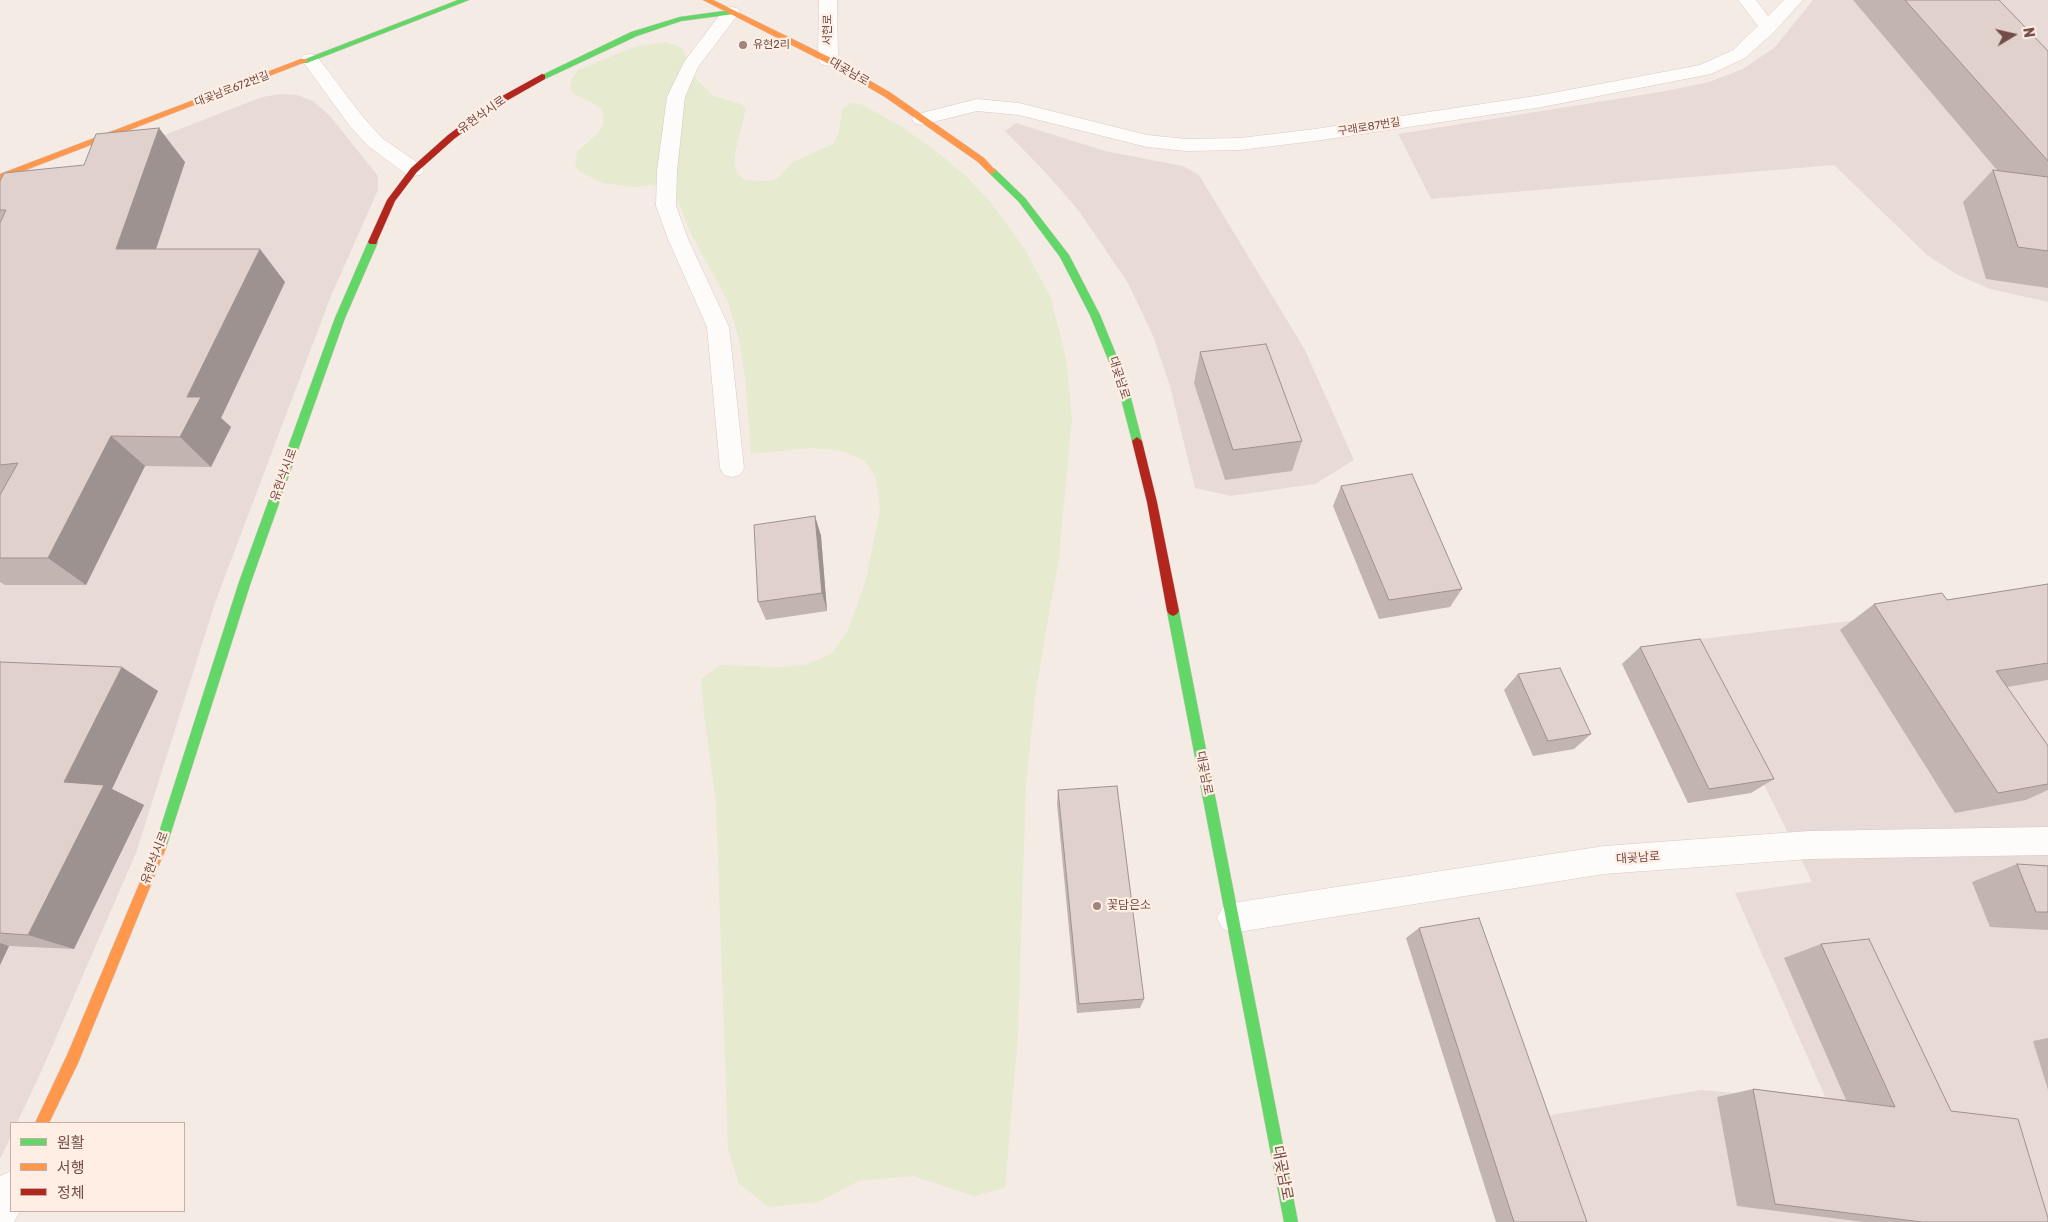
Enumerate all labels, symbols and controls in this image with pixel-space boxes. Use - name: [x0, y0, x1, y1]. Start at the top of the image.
- north arrow: [1988, 10, 2038, 60]
- street label: 서현로: [821, 15, 835, 45]
- text: N: [2019, 26, 2037, 39]
- place label: 유현2리: [753, 38, 790, 52]
- marker: 유현2리: [737, 39, 749, 51]
- street label: 대곶남로: [826, 55, 872, 89]
- street label: 대곶남로672번길: [193, 69, 271, 109]
- street label: 유현삭시로: [455, 93, 509, 137]
- street label: 구래로87번길: [1337, 116, 1401, 138]
- street label: 대곶남로: [1105, 355, 1133, 401]
- street label: 유현삭시로: [268, 447, 300, 503]
- street label: 대곶남로: [1193, 750, 1215, 796]
- street label: 유현삭시로: [138, 830, 172, 886]
- street label: 대곶남로: [1615, 849, 1661, 867]
- place label: 꽃담은소: [1107, 899, 1151, 913]
- marker: 꽃담은소: [1091, 900, 1103, 912]
- legend: [10, 1122, 185, 1212]
- text: 원활: [57, 1134, 85, 1152]
- street label: 대곶남로: [1268, 1144, 1296, 1202]
- text: 서행: [57, 1159, 85, 1177]
- text: 정체: [57, 1184, 85, 1202]

